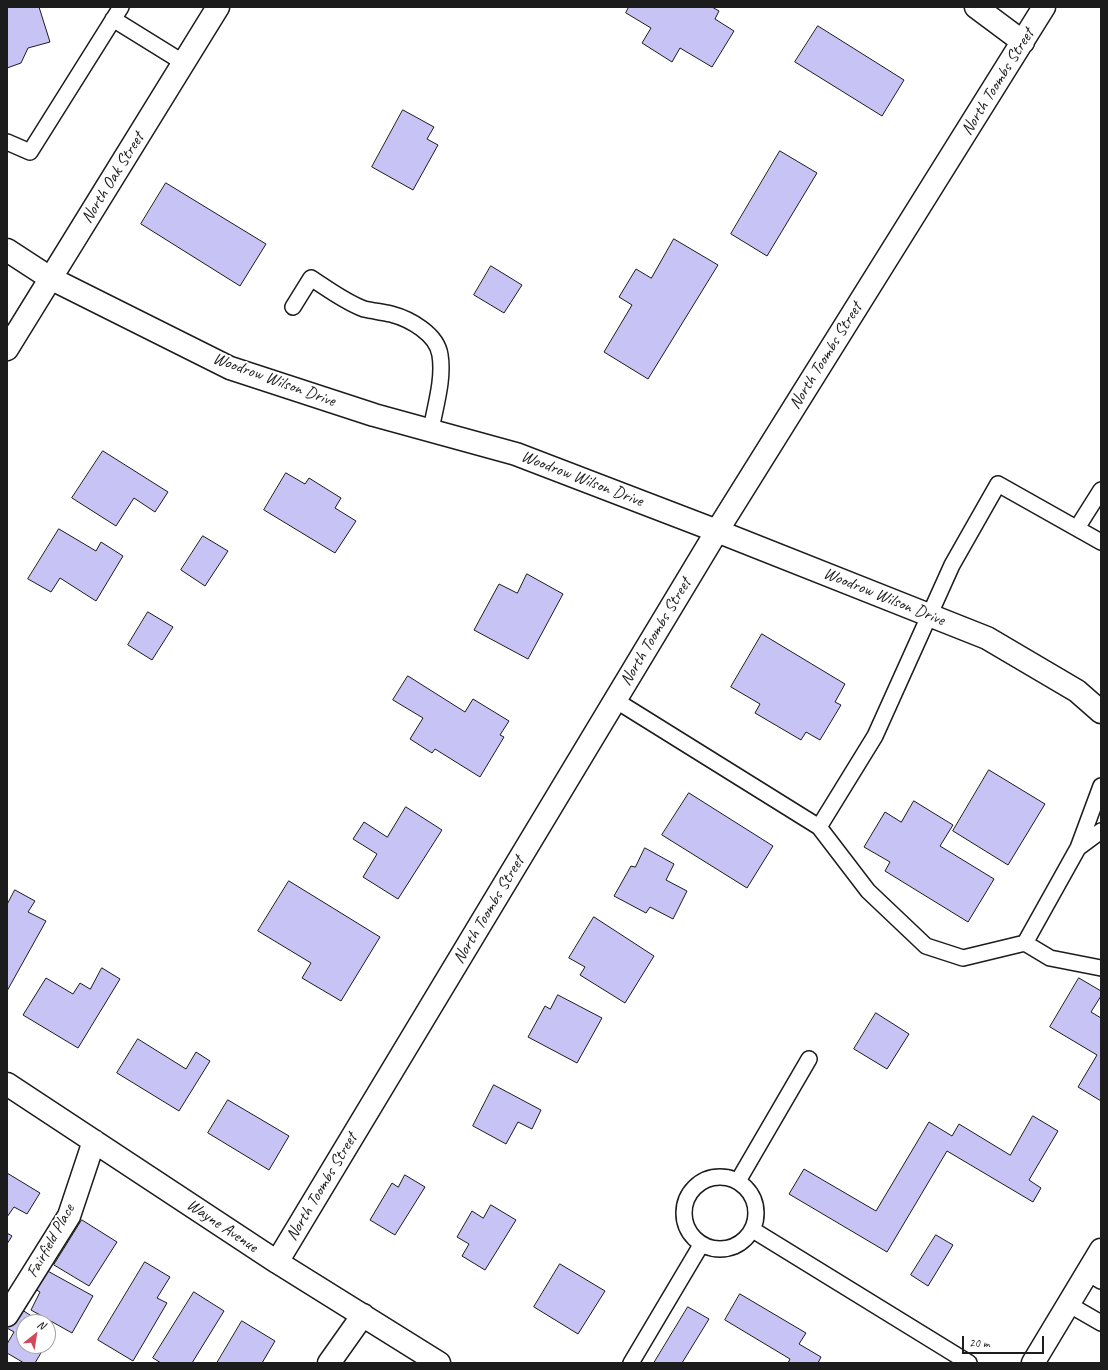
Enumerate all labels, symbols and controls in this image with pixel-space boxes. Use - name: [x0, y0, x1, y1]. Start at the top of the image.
- street label: North Toombs Street: [957, 25, 1039, 139]
- street label: North Oak Street: [77, 129, 149, 227]
- street label: North Toombs Street: [785, 299, 867, 413]
- street label: Woodrow Wilson Drive: [210, 348, 338, 412]
- street label: Woodrow Wilson Drive: [518, 446, 646, 512]
- street label: Woodrow Wilson Drive: [820, 563, 948, 631]
- street label: North Toombs Street: [616, 575, 696, 689]
- street label: North Toombs Street: [449, 853, 529, 967]
- street label: North Toombs Street: [282, 1130, 362, 1244]
- street label: Wayne Avenue: [183, 1195, 261, 1257]
- street label: Fairfield Place: [22, 1201, 80, 1281]
- north arrow: [16, 1314, 56, 1354]
- text: N: [35, 1317, 48, 1332]
- scale bar: [964, 1328, 1046, 1354]
- text: 20 m: [969, 1335, 989, 1351]

